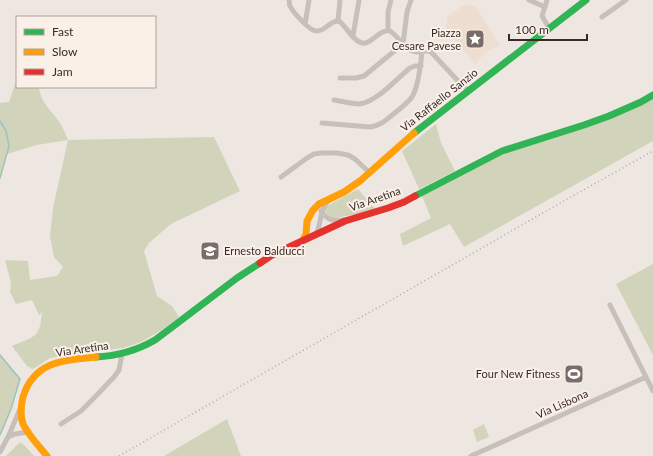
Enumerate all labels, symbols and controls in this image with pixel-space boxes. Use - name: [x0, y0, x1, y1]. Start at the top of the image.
- legend: [16, 16, 156, 88]
- scale bar: [509, 16, 587, 42]
- text: 100 m: [515, 22, 549, 37]
- text: Fast: [52, 24, 74, 39]
- place label: Piazza Cesare Pavese: [392, 26, 461, 52]
- place icon: Piazza Cesare Pavese: [464, 28, 486, 50]
- text: Slow: [52, 44, 78, 59]
- text: Jam: [52, 64, 73, 79]
- street label: Via Raffaello Sanzio: [397, 65, 480, 134]
- street label: Via Aretina: [347, 184, 402, 213]
- school or university icon: Ernesto Balducci: [199, 240, 221, 262]
- place label: Ernesto Balducci: [224, 244, 305, 257]
- street label: Via Aretina: [55, 338, 109, 359]
- sports icon: Four New Fitness: [563, 363, 585, 385]
- place label: Four New Fitness: [476, 367, 560, 380]
- street label: Via Lisbona: [534, 386, 590, 421]

